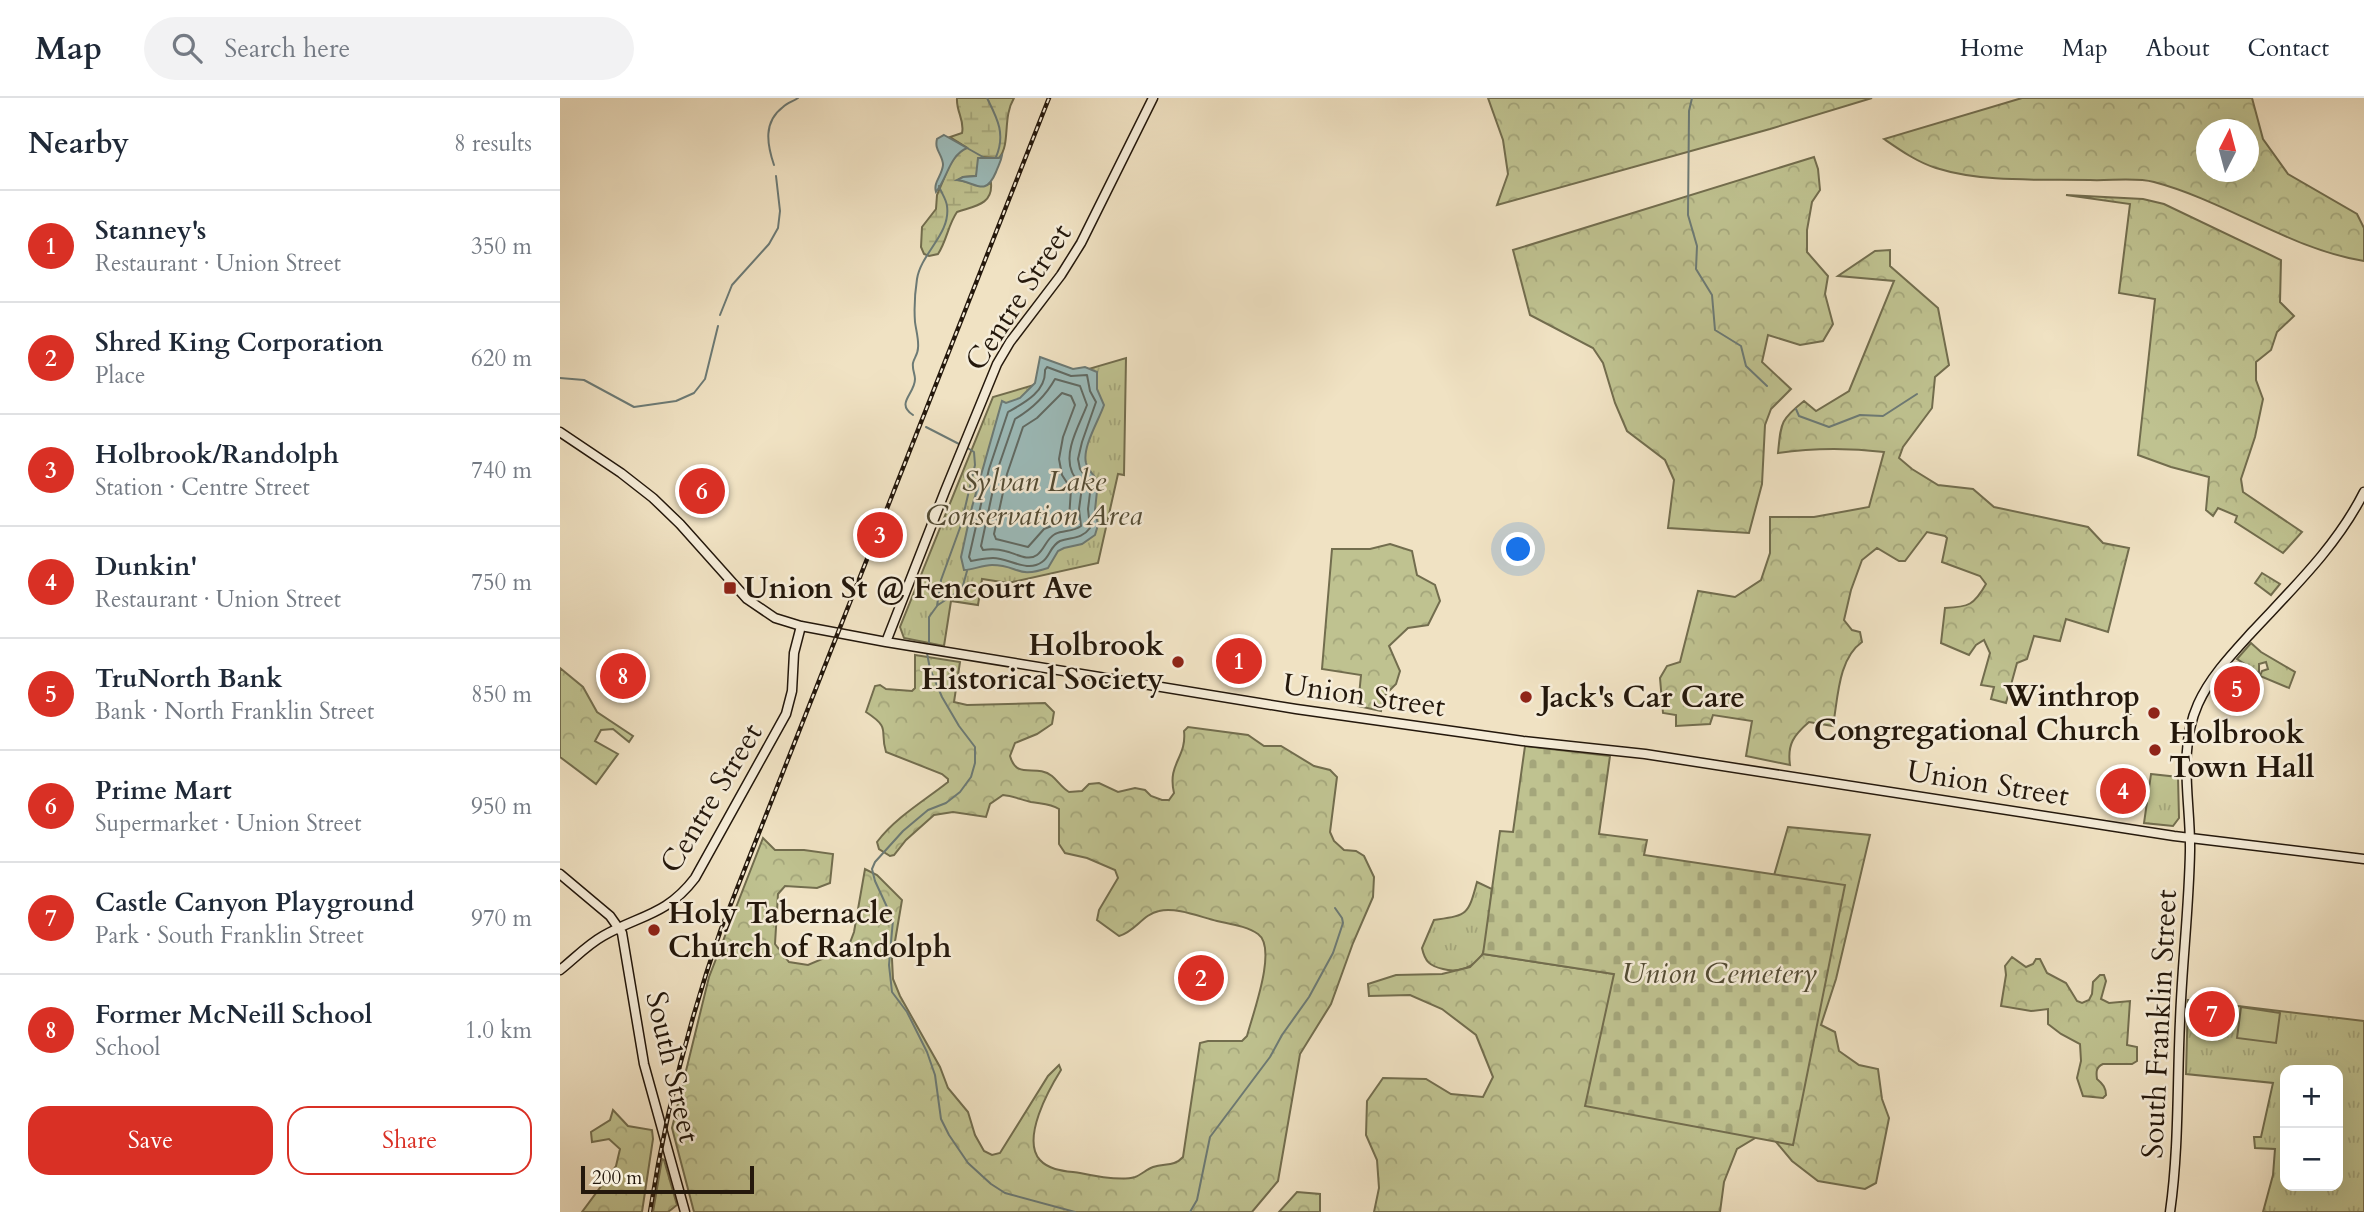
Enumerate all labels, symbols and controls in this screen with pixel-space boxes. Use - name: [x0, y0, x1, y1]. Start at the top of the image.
- search box: [144, 17, 634, 80]
- text: Map: [35, 26, 102, 71]
- icon: search: [168, 29, 206, 67]
- text: Search here: [224, 31, 350, 66]
- text: Home: [1960, 32, 2024, 65]
- text: Map: [2062, 32, 2108, 65]
- text: About: [2146, 32, 2210, 65]
- text: Contact: [2248, 32, 2329, 65]
- north arrow: [2196, 119, 2259, 182]
- text: Nearby: [28, 123, 129, 164]
- text: 8 results: [454, 128, 532, 159]
- text: Stanney's: [95, 213, 206, 248]
- street label: Centre Street: [956, 215, 1082, 379]
- text: 1: [45, 231, 57, 262]
- text: 350 m: [471, 231, 532, 262]
- text: Restaurant · Union Street: [95, 248, 341, 279]
- text: Shred King Corporation: [95, 325, 384, 360]
- text: 2: [45, 343, 57, 374]
- text: 620 m: [471, 343, 532, 374]
- text: Place: [95, 360, 145, 391]
- text: Holbrook/Randolph: [95, 437, 339, 472]
- text: 3: [45, 455, 57, 486]
- text: 740 m: [471, 455, 532, 486]
- park label: Sylvan Lake Conservation Area: [925, 461, 1143, 536]
- pin: 6: [679, 465, 725, 517]
- text: Station · Centre Street: [95, 472, 310, 503]
- pin: 3: [857, 509, 903, 561]
- your location: [1501, 532, 1535, 566]
- text: Dunkin': [95, 549, 197, 584]
- text: 4: [45, 567, 57, 598]
- text: 750 m: [471, 567, 532, 598]
- place label: Union St @ Fencourt Ave: [744, 568, 1093, 609]
- marker: Union St @ Fencourt Ave: [722, 580, 738, 596]
- text: Restaurant · Union Street: [95, 584, 341, 615]
- place label: Holbrook Historical Society: [921, 625, 1164, 700]
- pin: 1: [1216, 635, 1262, 687]
- pin: 8: [600, 650, 646, 702]
- marker: Holbrook Historical Society: [1170, 654, 1186, 670]
- text: TruNorth Bank: [95, 661, 282, 696]
- pin: 5: [2214, 663, 2260, 715]
- street label: Union Street: [1280, 664, 1448, 727]
- place label: Winthrop Congregational Church: [1814, 676, 2140, 751]
- place label: Jack's Car Care: [1536, 677, 1745, 718]
- text: 5: [45, 679, 57, 710]
- text: 850 m: [471, 679, 532, 710]
- marker: Jack's Car Care: [1518, 689, 1534, 705]
- text: Bank · North Franklin Street: [95, 696, 374, 727]
- marker: Winthrop Congregational Church: [2146, 705, 2162, 721]
- place label: Holbrook Town Hall: [2169, 713, 2315, 788]
- street label: Centre Street: [651, 715, 773, 881]
- marker: Holbrook Town Hall: [2147, 742, 2163, 758]
- street label: Union Street: [1904, 750, 2072, 817]
- pin: 4: [2100, 765, 2146, 817]
- text: Prime Mart: [95, 773, 232, 808]
- text: 6: [45, 791, 57, 822]
- text: 950 m: [471, 791, 532, 822]
- text: Supermarket · Union Street: [95, 808, 362, 839]
- text: Castle Canyon Playground: [95, 885, 414, 920]
- street label: South Franklin Street: [2132, 888, 2187, 1160]
- place label: Holy Tabernacle Church of Randolph: [668, 893, 952, 968]
- text: 7: [45, 903, 57, 934]
- text: 970 m: [471, 903, 532, 934]
- text: Park · South Franklin Street: [95, 920, 364, 951]
- marker: Holy Tabernacle Church of Randolph: [646, 922, 662, 938]
- pin: 2: [1178, 952, 1224, 1004]
- park label: Union Cemetery: [1621, 953, 1818, 994]
- street label: South Street: [635, 988, 710, 1147]
- pin: 7: [2189, 988, 2235, 1040]
- text: Former McNeill School: [95, 997, 372, 1032]
- text: 8: [45, 1015, 57, 1046]
- text: 1.0 km: [465, 1015, 532, 1046]
- text: School: [95, 1032, 160, 1063]
- map controls: [2280, 1065, 2343, 1191]
- button: +: [2280, 1065, 2343, 1128]
- button: Save: [28, 1106, 273, 1175]
- button: Share: [287, 1106, 532, 1175]
- button: −: [2280, 1128, 2343, 1191]
- scale bar: [581, 1163, 754, 1195]
- text: 200 m: [592, 1165, 642, 1191]

